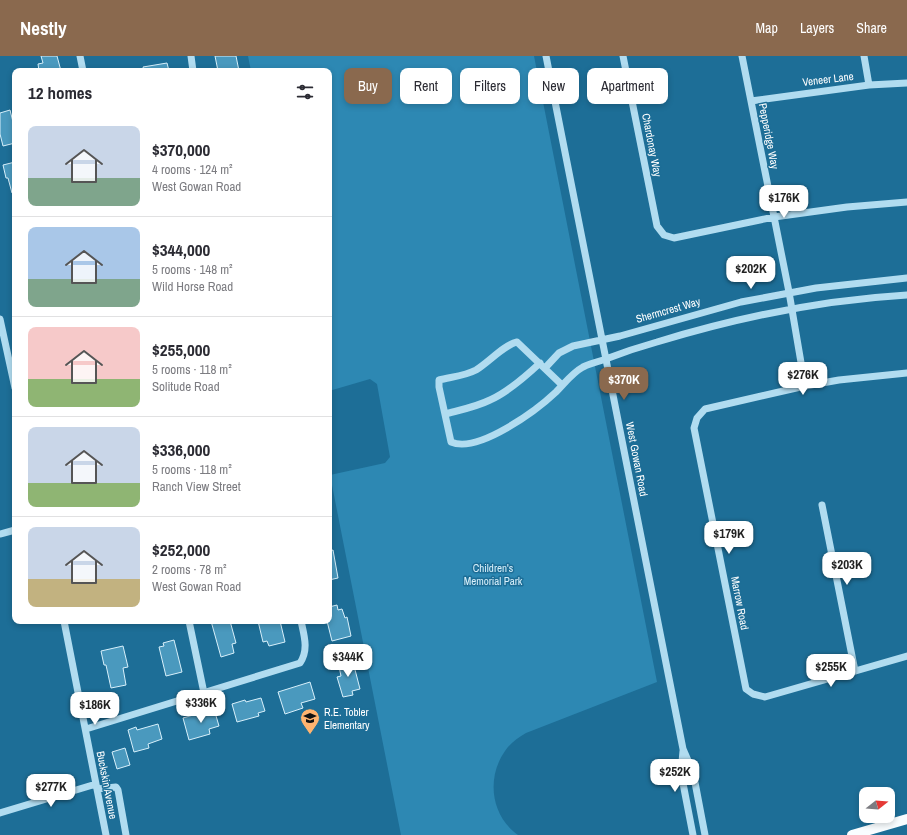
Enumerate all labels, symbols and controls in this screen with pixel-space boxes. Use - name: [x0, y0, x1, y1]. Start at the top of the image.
- text: Nestly: [20, 15, 67, 41]
- text: Map: [756, 19, 778, 37]
- text: Layers: [800, 19, 834, 37]
- text: Share: [856, 19, 887, 37]
- chip: Buy: [344, 68, 392, 104]
- chip: Rent: [400, 68, 452, 104]
- chip: Filters: [460, 68, 520, 104]
- chip: New: [528, 68, 579, 104]
- chip: Apartment: [587, 68, 668, 104]
- street label: Veneer Lane: [802, 69, 854, 89]
- text: 12 homes: [28, 81, 92, 104]
- icon: filters: [294, 81, 316, 103]
- street label: Pepperidge Way: [756, 102, 782, 171]
- street label: Chardonay Way: [639, 112, 665, 178]
- text: $370,000: [152, 138, 210, 161]
- icon: home: [60, 142, 108, 190]
- text: 4 rooms · 124 m²: [152, 161, 233, 178]
- text: West Gowan Road: [152, 178, 241, 195]
- pin: $176K: [756, 185, 812, 219]
- text: $176K: [768, 189, 800, 206]
- text: $344,000: [152, 238, 210, 261]
- icon: home: [60, 243, 108, 291]
- pin: $202K: [723, 256, 779, 290]
- text: $202K: [735, 260, 767, 277]
- text: 5 rooms · 148 m²: [152, 261, 233, 278]
- text: Wild Horse Road: [152, 278, 233, 295]
- street label: Shermcrest Way: [634, 294, 702, 326]
- text: $255,000: [152, 338, 210, 361]
- icon: home: [60, 343, 108, 391]
- text: 5 rooms · 118 m²: [152, 361, 232, 378]
- pin: $276K: [775, 362, 831, 396]
- text: $276K: [787, 366, 819, 383]
- pin: $370K: [596, 367, 652, 401]
- text: $370K: [608, 371, 640, 388]
- text: Solitude Road: [152, 378, 220, 395]
- street label: West Gowan Road: [623, 421, 651, 497]
- text: $336,000: [152, 438, 210, 461]
- icon: home: [60, 443, 108, 491]
- text: 5 rooms · 118 m²: [152, 461, 232, 478]
- text: Ranch View Street: [152, 478, 241, 495]
- pin: $179K: [701, 521, 757, 555]
- text: $179K: [713, 525, 745, 542]
- text: $252,000: [152, 538, 210, 561]
- icon: home: [60, 543, 108, 591]
- pin: $203K: [819, 552, 875, 586]
- text: $203K: [831, 556, 863, 573]
- text: 2 rooms · 78 m²: [152, 561, 227, 578]
- park label: Children's Memorial Park: [464, 561, 523, 588]
- street label: Marrow Road: [728, 575, 752, 631]
- text: West Gowan Road: [152, 578, 241, 595]
- pin: $344K: [320, 644, 376, 678]
- text: $344K: [332, 648, 364, 665]
- pin: $255K: [803, 654, 859, 688]
- text: $255K: [815, 658, 847, 675]
- pin: $336K: [173, 690, 229, 724]
- pin: $186K: [67, 692, 123, 726]
- text: $336K: [185, 694, 217, 711]
- text: $186K: [79, 696, 111, 713]
- place label: R.E. Tobler Elementary: [324, 705, 370, 732]
- school or university icon: R.E. Tobler Elementary: [299, 707, 321, 735]
- street label: Buckskin Avenue: [94, 750, 120, 820]
- pin: $252K: [647, 759, 703, 793]
- text: $252K: [659, 763, 691, 780]
- pin: $277K: [23, 774, 79, 808]
- text: $277K: [35, 778, 67, 795]
- north arrow: [859, 787, 895, 823]
- map controls: [859, 787, 895, 823]

